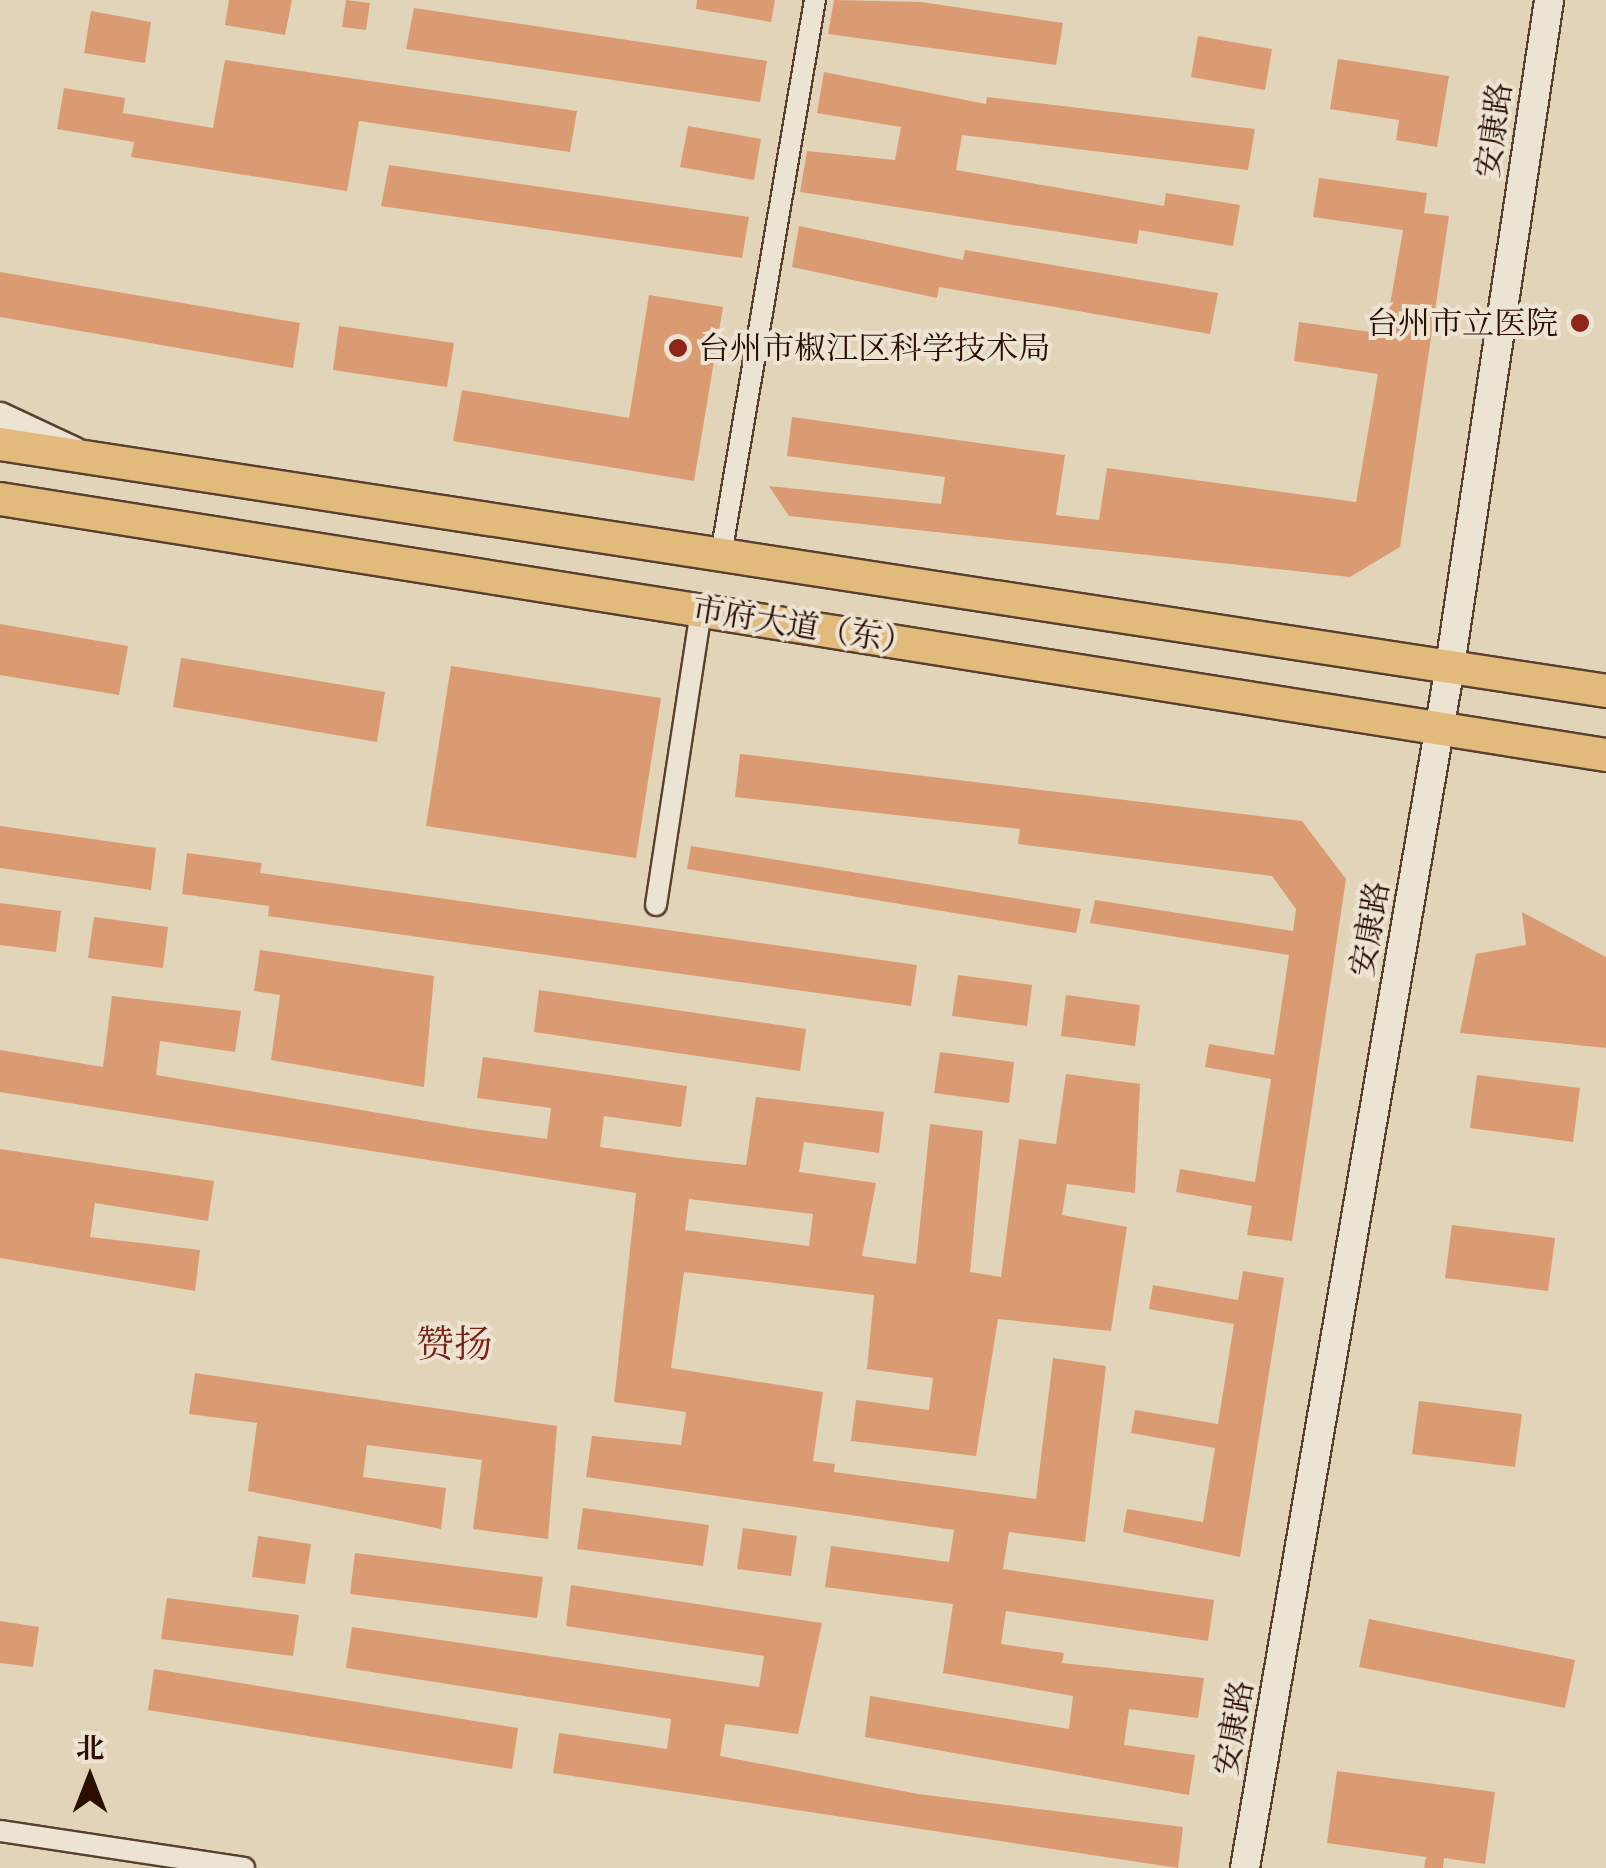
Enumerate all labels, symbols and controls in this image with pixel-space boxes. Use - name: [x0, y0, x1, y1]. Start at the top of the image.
- street label: 安康路: [1468, 80, 1520, 180]
- place label: 台州市立医院: [1366, 304, 1558, 342]
- marker: 台州市立医院: [1567, 310, 1593, 336]
- place label: 台州市椒江区科学技术局: [698, 329, 1050, 367]
- marker: 台州市椒江区科学技术局: [667, 337, 689, 359]
- street label: 市府大道（东）: [689, 590, 917, 662]
- street label: 安康路: [1343, 878, 1397, 980]
- district label: 赞扬: [416, 1321, 492, 1367]
- street label: 安康路: [1207, 1677, 1261, 1779]
- north arrow: [40, 1728, 140, 1828]
- text: 北: [76, 1731, 104, 1765]

